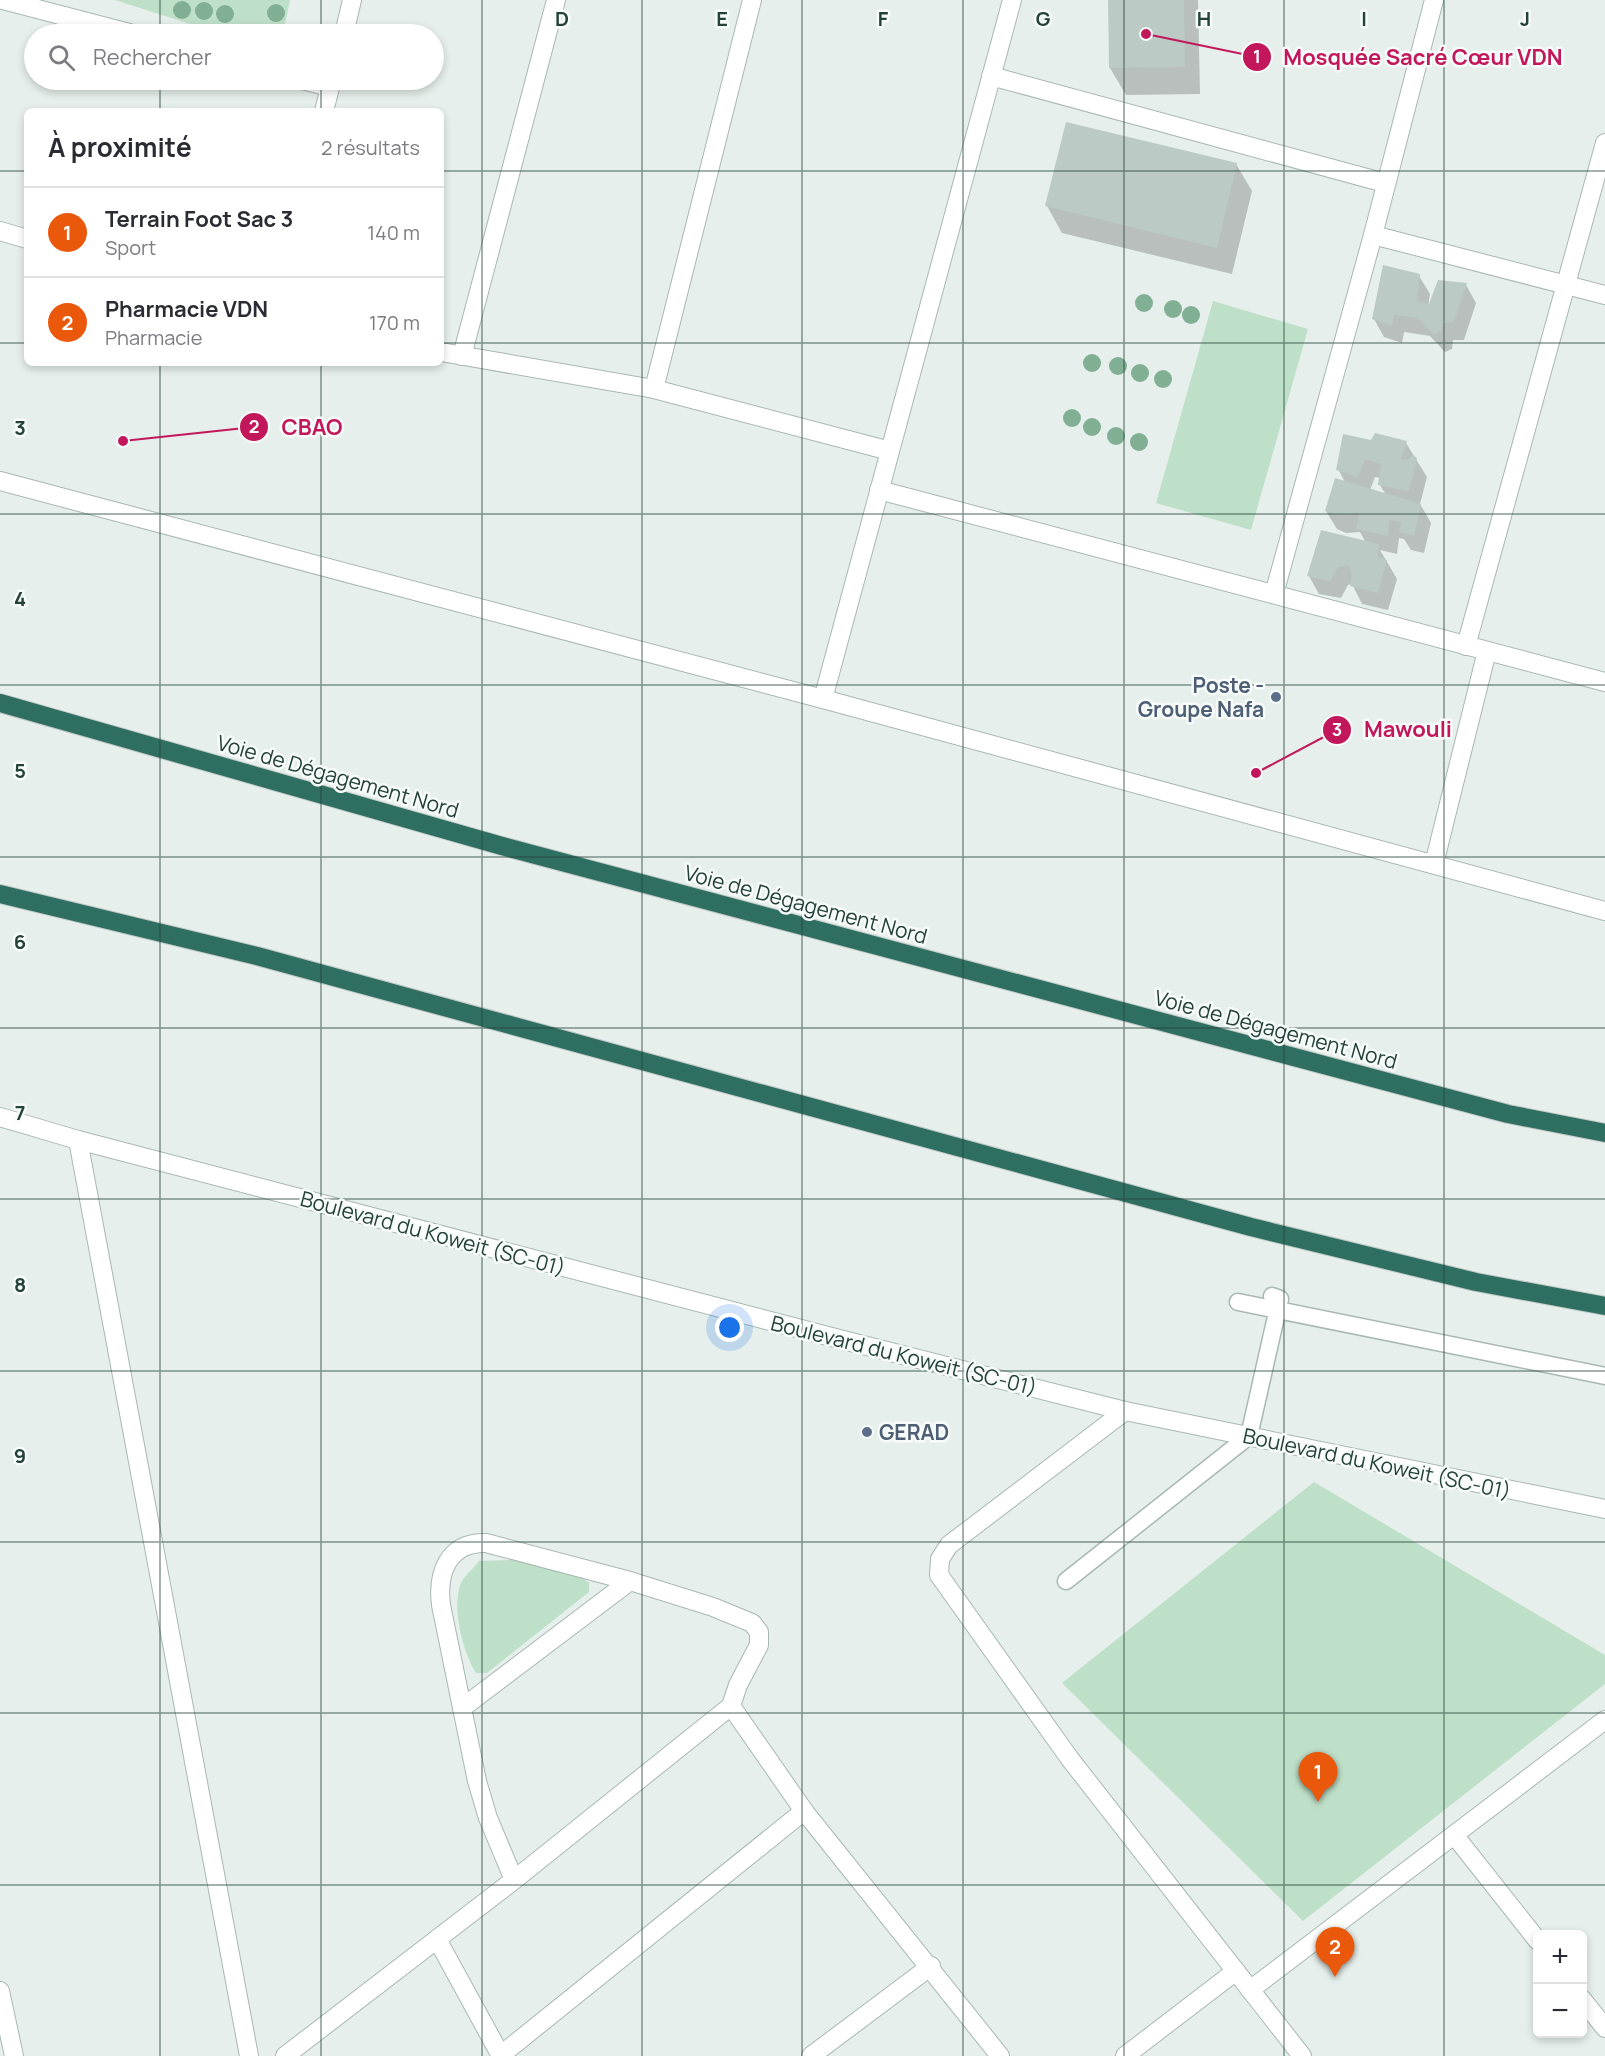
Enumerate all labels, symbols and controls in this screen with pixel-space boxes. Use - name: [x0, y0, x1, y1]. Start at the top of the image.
- text: D: [555, 5, 569, 32]
- text: E: [716, 5, 728, 32]
- text: F: [878, 5, 889, 32]
- text: G: [1036, 5, 1051, 32]
- text: H: [1197, 5, 1211, 32]
- text: I: [1361, 5, 1367, 32]
- text: J: [1520, 5, 1530, 32]
- search box: [24, 24, 444, 90]
- callout: Mosquée Sacré Cœur VDN: [1242, 37, 1575, 77]
- icon: search: [45, 41, 78, 74]
- text: Rechercher: [93, 42, 212, 72]
- text: Mosquée Sacré Cœur VDN: [1283, 42, 1563, 72]
- text: 1: [1253, 44, 1261, 68]
- text: À proximité: [48, 129, 192, 165]
- text: 2 résultats: [321, 134, 420, 161]
- text: Terrain Foot Sac 3: [105, 204, 293, 234]
- text: 1: [63, 219, 72, 246]
- text: 140 m: [367, 219, 420, 246]
- text: Sport: [105, 234, 156, 261]
- text: Pharmacie VDN: [105, 294, 268, 324]
- text: 2: [62, 309, 73, 336]
- text: 170 m: [369, 309, 420, 336]
- text: Pharmacie: [105, 324, 202, 351]
- callout: CBAO: [239, 407, 354, 447]
- text: CBAO: [282, 412, 342, 442]
- text: 3: [14, 414, 26, 441]
- text: 2: [249, 414, 259, 438]
- text: 4: [14, 585, 26, 612]
- place label: Poste - Groupe Nafa: [1138, 671, 1264, 723]
- marker: Poste - Groupe Nafa: [1269, 690, 1283, 704]
- callout: Mawouli: [1322, 710, 1464, 750]
- text: Mawouli: [1364, 714, 1452, 744]
- text: 3: [1332, 717, 1342, 741]
- street label: Voie de Dégagement Nord: [214, 728, 462, 824]
- text: 5: [14, 757, 26, 784]
- street label: Voie de Dégagement Nord: [681, 858, 931, 950]
- text: 6: [14, 928, 26, 955]
- street label: Voie de Dégagement Nord: [1151, 983, 1401, 1075]
- text: 7: [15, 1099, 25, 1126]
- street label: Boulevard du Koweit (SC-01): [297, 1184, 569, 1282]
- text: 8: [14, 1271, 26, 1298]
- street label: Boulevard du Koweit (SC-01): [768, 1308, 1040, 1402]
- your location: [715, 1313, 744, 1342]
- place label: GERAD: [879, 1418, 949, 1446]
- street label: Boulevard du Koweit (SC-01): [1240, 1421, 1514, 1505]
- marker: GERAD: [860, 1425, 874, 1439]
- text: 9: [14, 1442, 26, 1469]
- pin: 1: [1298, 1752, 1338, 1802]
- pin: 2: [1316, 1928, 1354, 1977]
- map controls: [1533, 1930, 1587, 2038]
- button: +: [1533, 1930, 1587, 1984]
- button: −: [1533, 1984, 1587, 2038]

